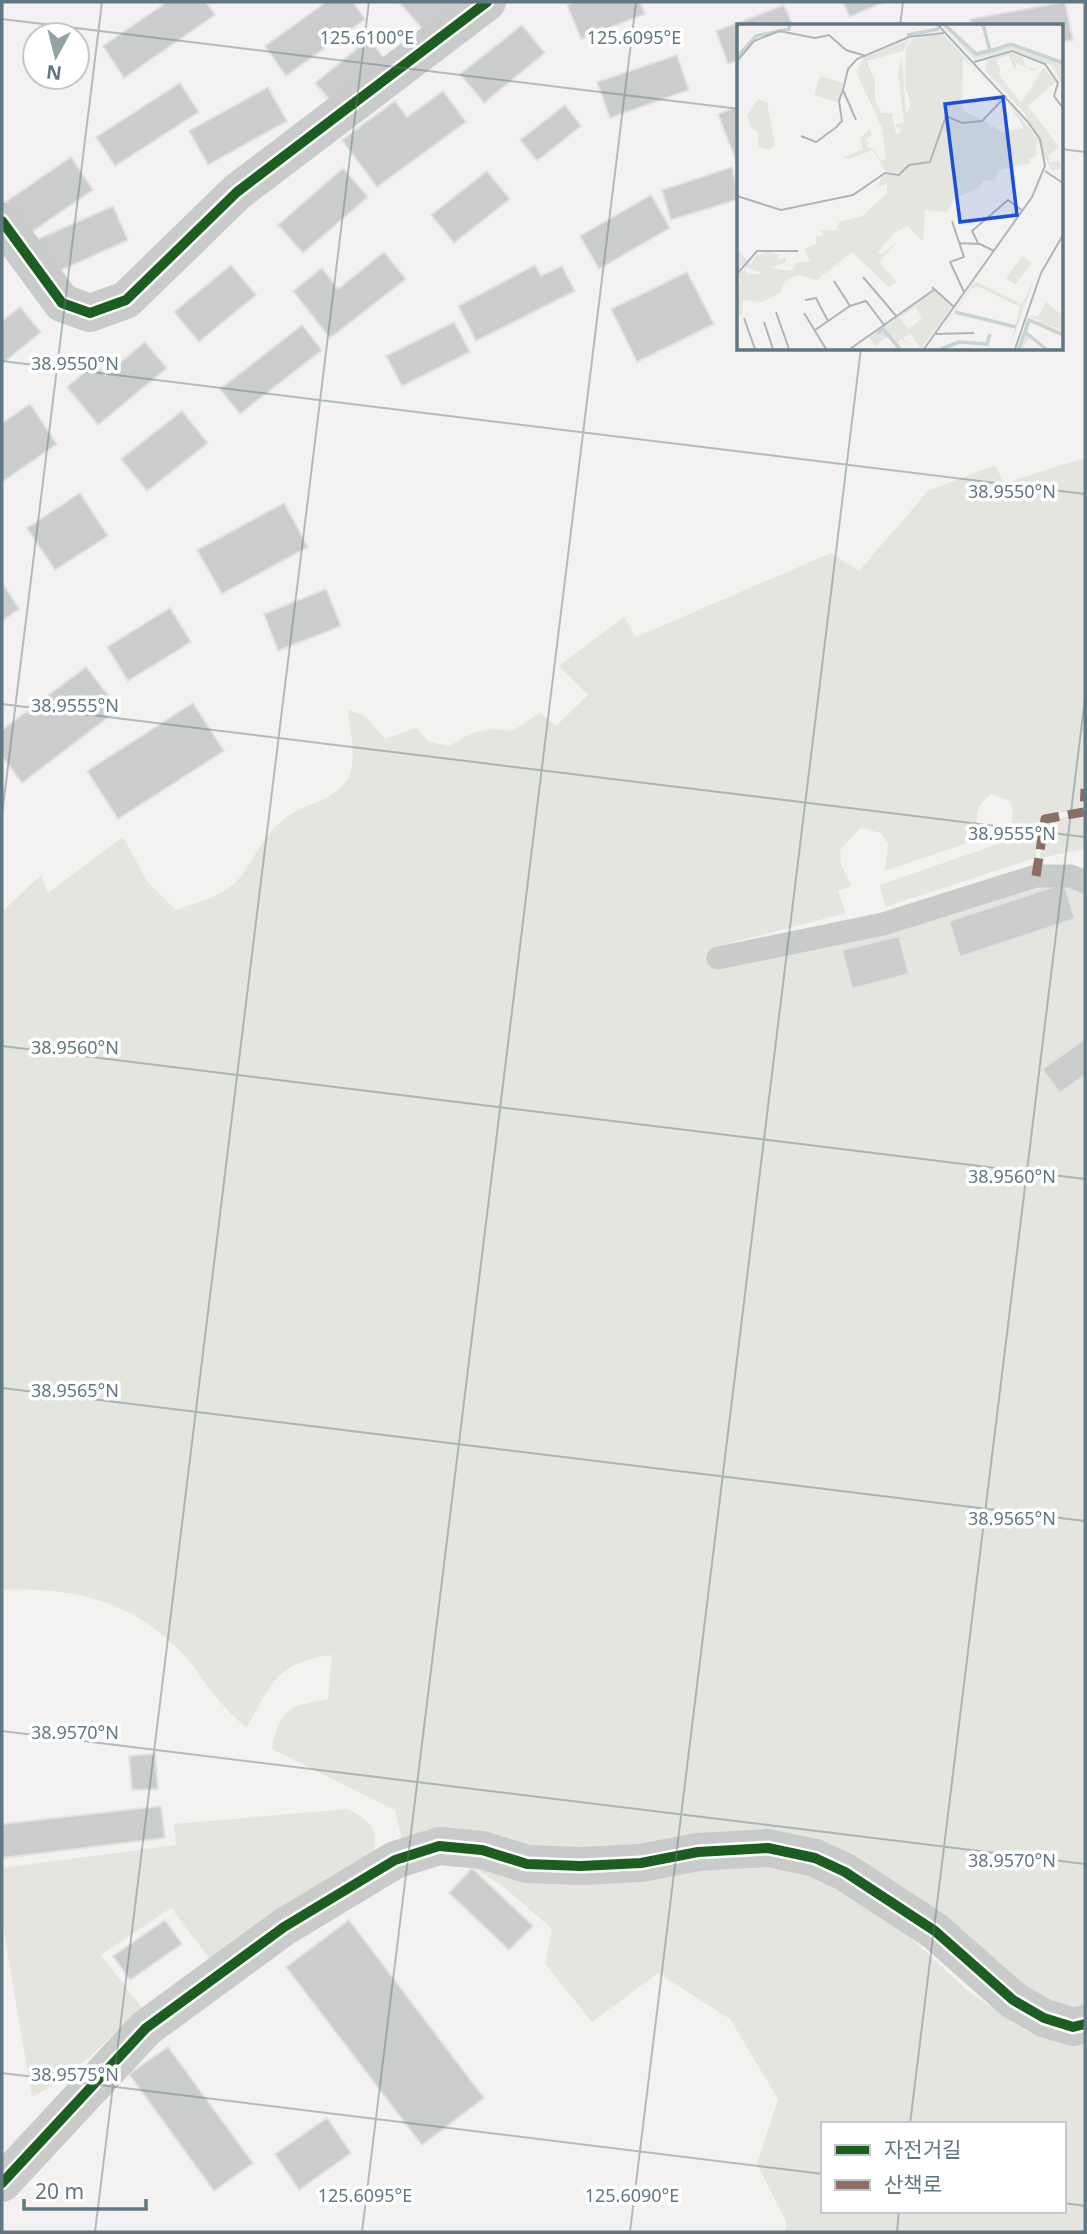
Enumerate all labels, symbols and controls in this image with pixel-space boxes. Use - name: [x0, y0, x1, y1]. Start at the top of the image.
- north arrow: [21, 21, 91, 91]
- inset map: [737, 24, 1062, 350]
- text: 125.6100°E: [320, 25, 414, 49]
- text: 125.6095°E: [587, 25, 681, 49]
- text: N: [45, 59, 63, 87]
- text: 38.9550°N: [31, 351, 119, 375]
- text: 38.9550°N: [968, 479, 1056, 503]
- text: 38.9555°N: [31, 693, 119, 717]
- text: 38.9555°N: [968, 821, 1056, 845]
- text: 38.9560°N: [31, 1035, 119, 1059]
- text: 38.9560°N: [968, 1164, 1056, 1188]
- text: 38.9565°N: [31, 1378, 119, 1402]
- text: 38.9565°N: [968, 1506, 1056, 1530]
- text: 38.9570°N: [31, 1720, 119, 1744]
- text: 38.9570°N: [968, 1848, 1056, 1872]
- text: 38.9575°N: [31, 2062, 119, 2086]
- legend: [821, 2122, 1066, 2213]
- text: 자전거길: [884, 2135, 961, 2163]
- scale bar: [24, 2168, 147, 2212]
- text: 산책로: [884, 2170, 942, 2198]
- text: 20 m: [35, 2177, 84, 2205]
- text: 125.6095°E: [318, 2183, 412, 2207]
- text: 125.6090°E: [585, 2183, 679, 2207]

